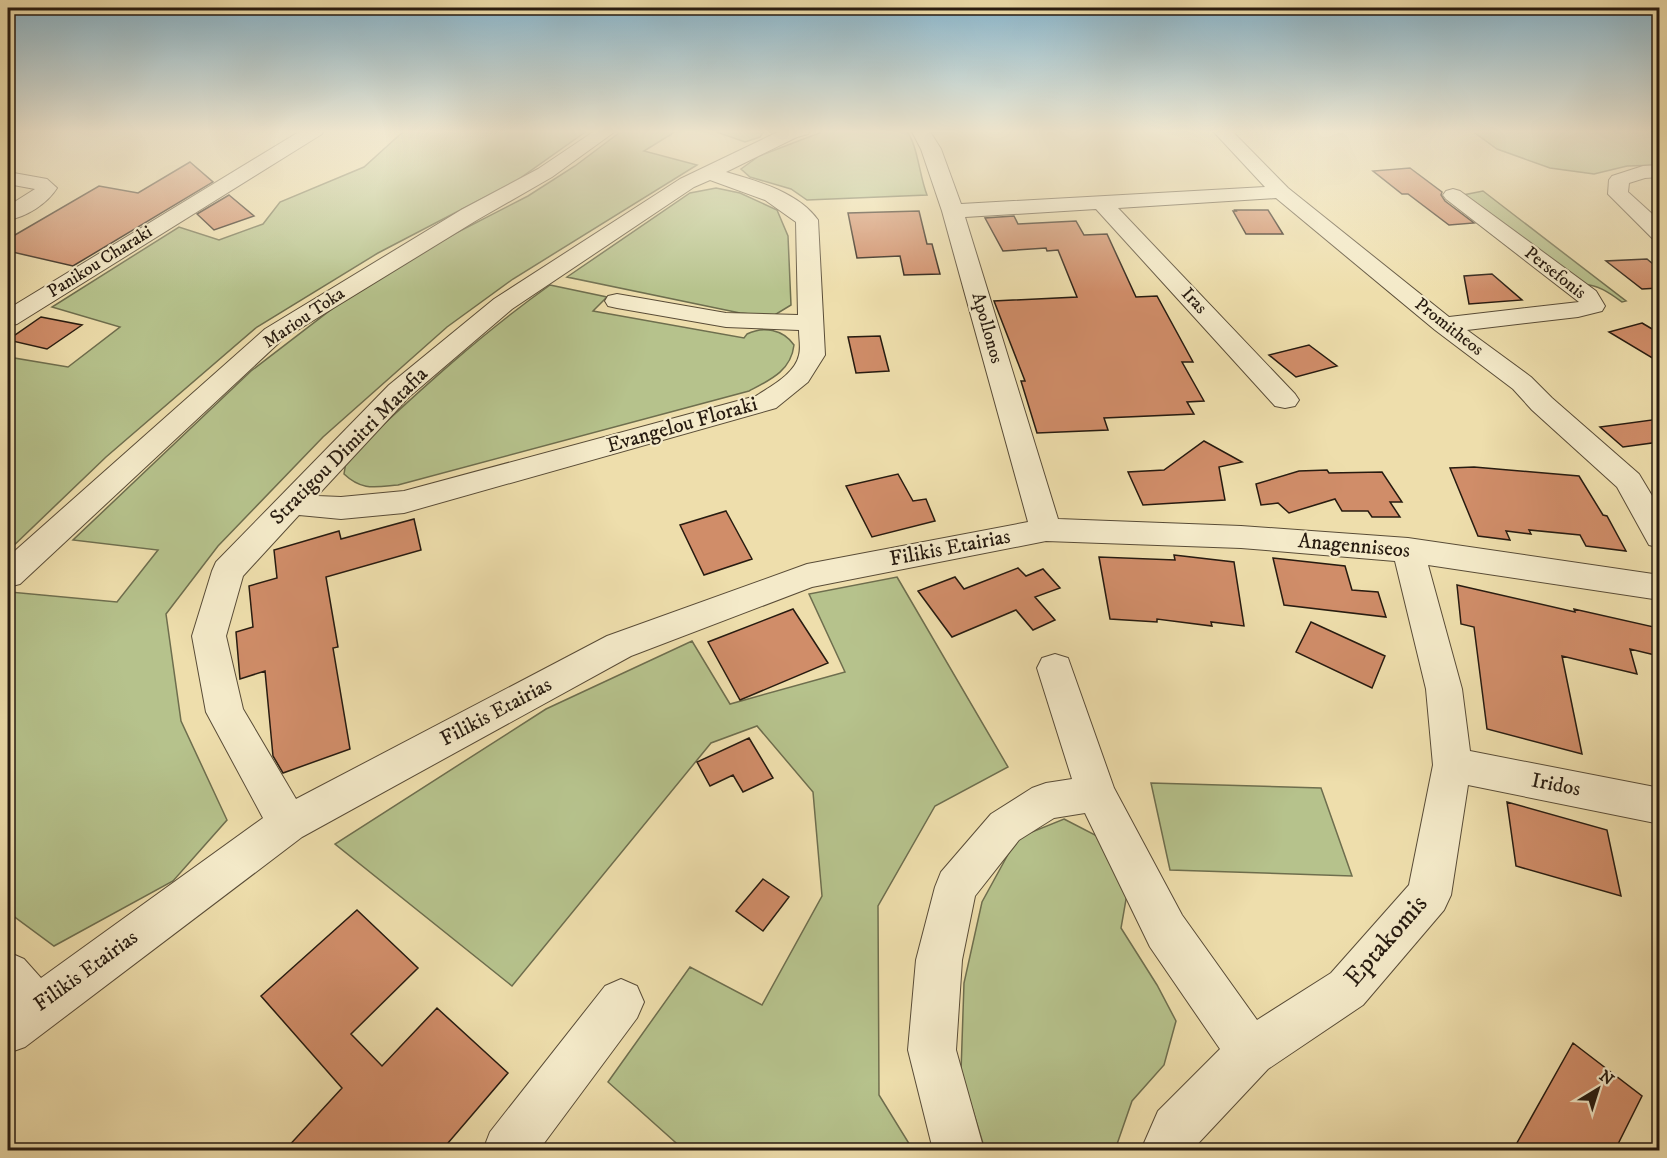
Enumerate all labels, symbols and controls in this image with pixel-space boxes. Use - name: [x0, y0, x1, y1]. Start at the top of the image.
- street label: Panikou Charaki: [44, 221, 156, 303]
- street label: Persefonis: [1520, 242, 1590, 304]
- street label: Mariou Toka: [259, 282, 349, 353]
- street label: Iras: [1176, 283, 1212, 319]
- street label: Apollonos: [966, 290, 1008, 366]
- street label: Promitheos: [1410, 293, 1488, 361]
- street label: Stratigou Dimitri Matafia: [265, 362, 433, 530]
- street label: Evangelou Floraki: [604, 391, 760, 459]
- street label: Filikis Etairias: [887, 524, 1013, 572]
- street label: Anagenniseos: [1297, 528, 1411, 564]
- street label: Filikis Etairias: [436, 672, 556, 752]
- street label: Iridos: [1529, 768, 1583, 802]
- street label: Eptakomis: [1337, 888, 1435, 994]
- street label: Filikis Etairias: [29, 924, 143, 1018]
- north arrow: [1568, 1059, 1628, 1119]
- text: N: [1595, 1066, 1618, 1090]

